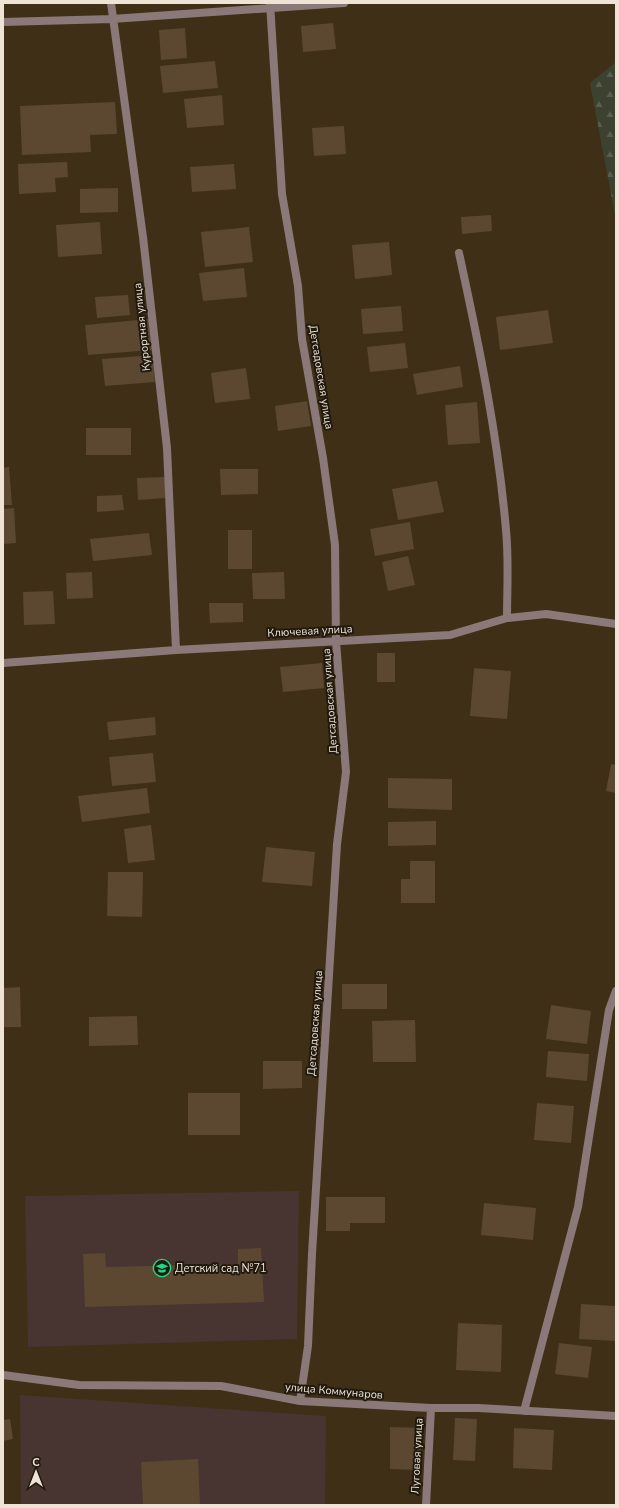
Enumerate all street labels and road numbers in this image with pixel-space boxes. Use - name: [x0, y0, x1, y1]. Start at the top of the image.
- street label: Курортная улица: [130, 282, 154, 372]
- street label: Детсадовская улица: [305, 324, 337, 430]
- street label: Ключевая улица: [267, 621, 353, 641]
- street label: Детсадовская улица: [319, 648, 341, 754]
- street label: Детсадовская улица: [304, 970, 326, 1076]
- street label: улица Коммунаров: [284, 1379, 384, 1403]
- street label: Луговая улица: [408, 1417, 426, 1494]

